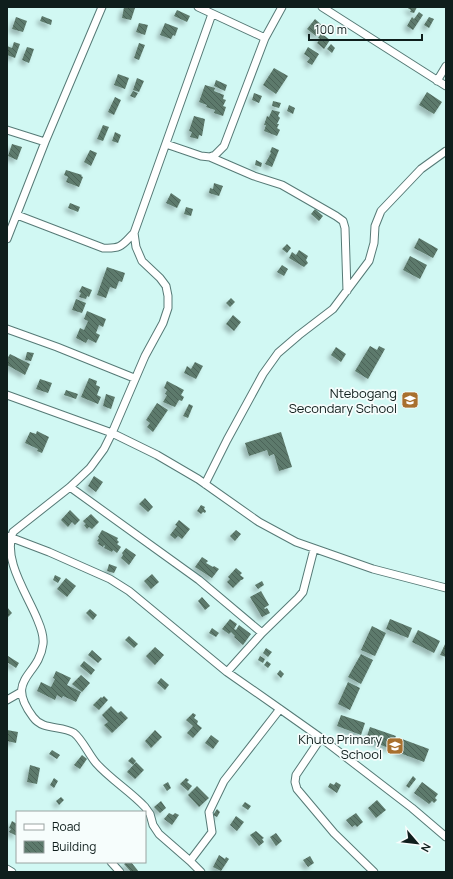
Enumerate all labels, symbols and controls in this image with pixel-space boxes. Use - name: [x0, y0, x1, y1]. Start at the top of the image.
- scale bar: [309, 16, 422, 42]
- text: 100 m: [315, 21, 347, 38]
- place label: Ntebogang Secondary School: [289, 384, 397, 417]
- school or university icon: Ntebogang Secondary School: [400, 390, 420, 410]
- place label: Khuto Primary School: [298, 730, 382, 763]
- school or university icon: Khuto Primary School: [385, 736, 405, 756]
- legend: [16, 811, 146, 863]
- text: Road: [52, 818, 80, 835]
- north arrow: [397, 823, 437, 863]
- text: Building: [52, 838, 96, 855]
- text: N: [418, 841, 435, 855]

